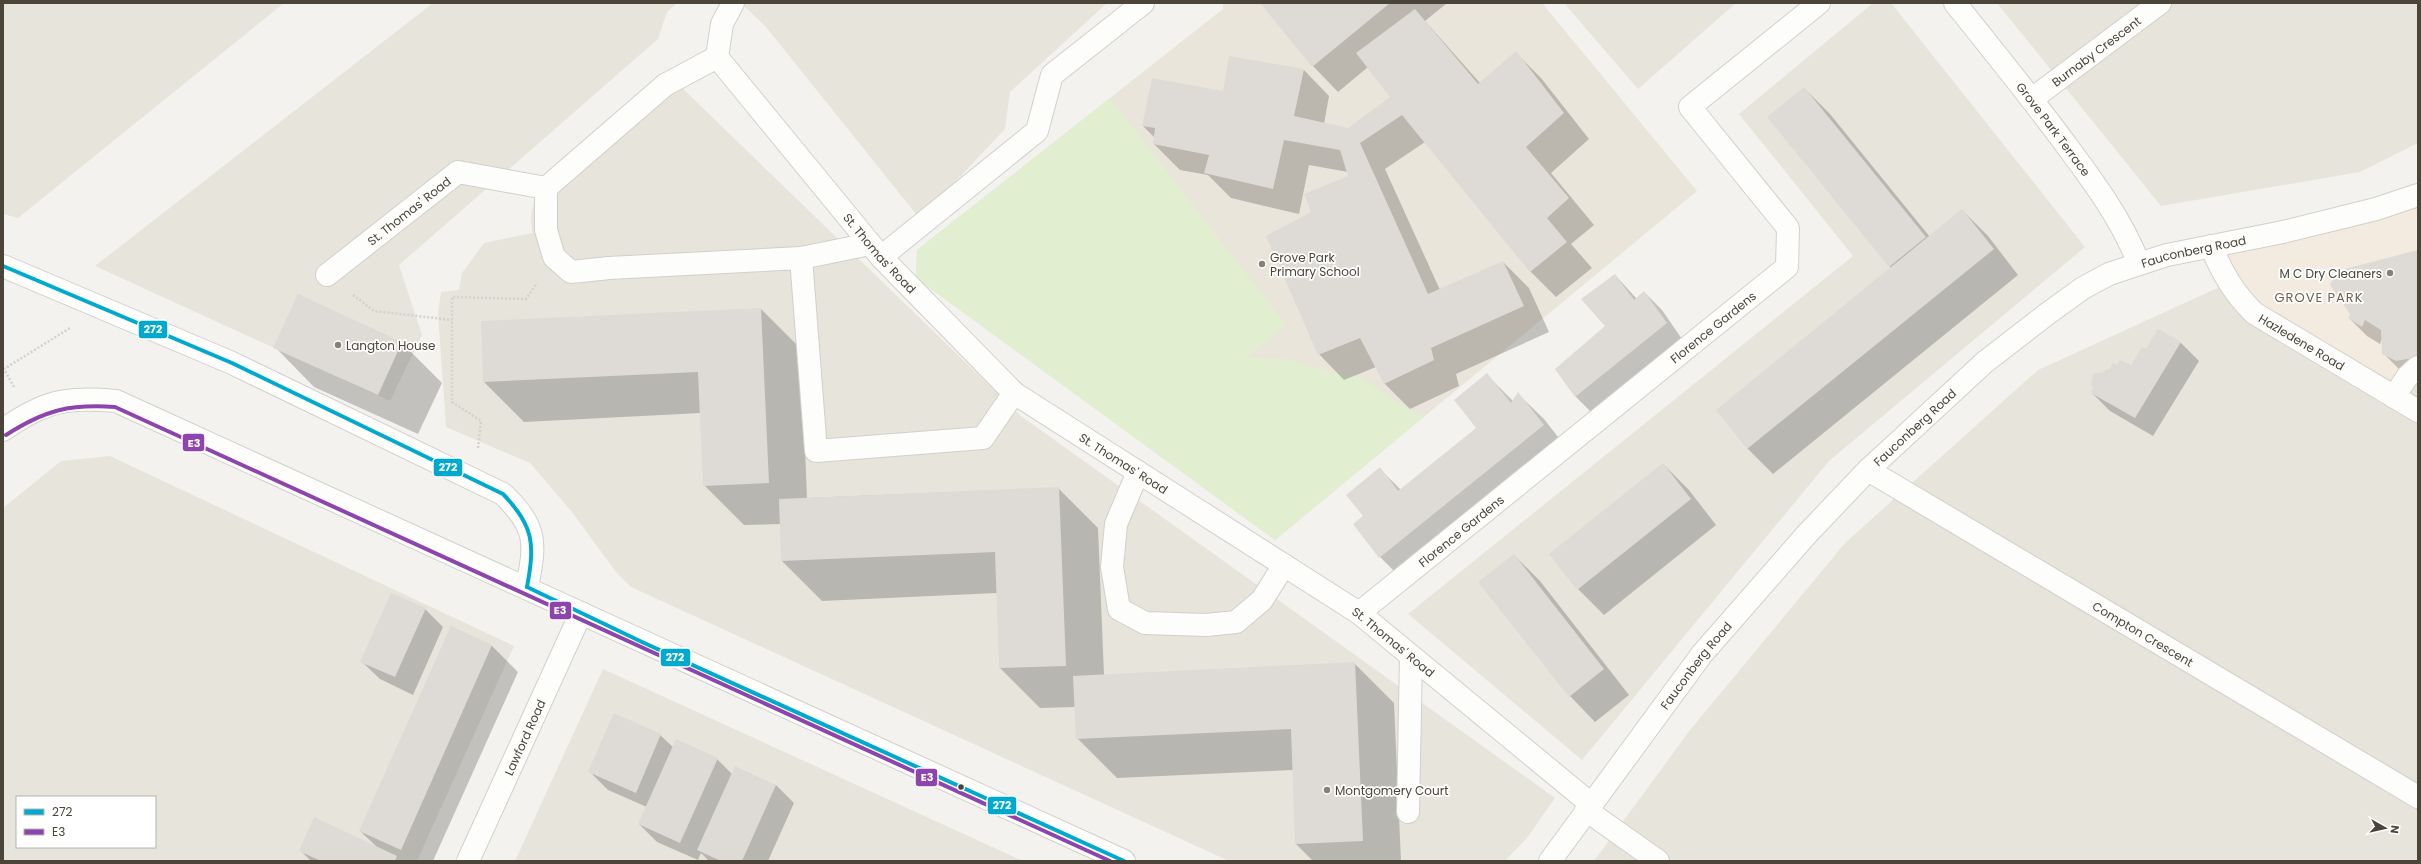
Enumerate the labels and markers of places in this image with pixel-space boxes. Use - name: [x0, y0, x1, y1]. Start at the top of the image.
- place label: Grove Park Primary School: [1270, 249, 1360, 280]
- marker: Grove Park Primary School: [1257, 259, 1267, 269]
- place label: M C Dry Cleaners: [2279, 265, 2382, 282]
- marker: M C Dry Cleaners: [2385, 268, 2395, 278]
- place label: Langton House: [346, 337, 435, 354]
- marker: Langton House: [333, 340, 343, 350]
- unlabelled marker: [956, 782, 966, 792]
- place label: Montgomery Court: [1335, 782, 1449, 799]
- marker: Montgomery Court: [1322, 785, 1332, 795]

